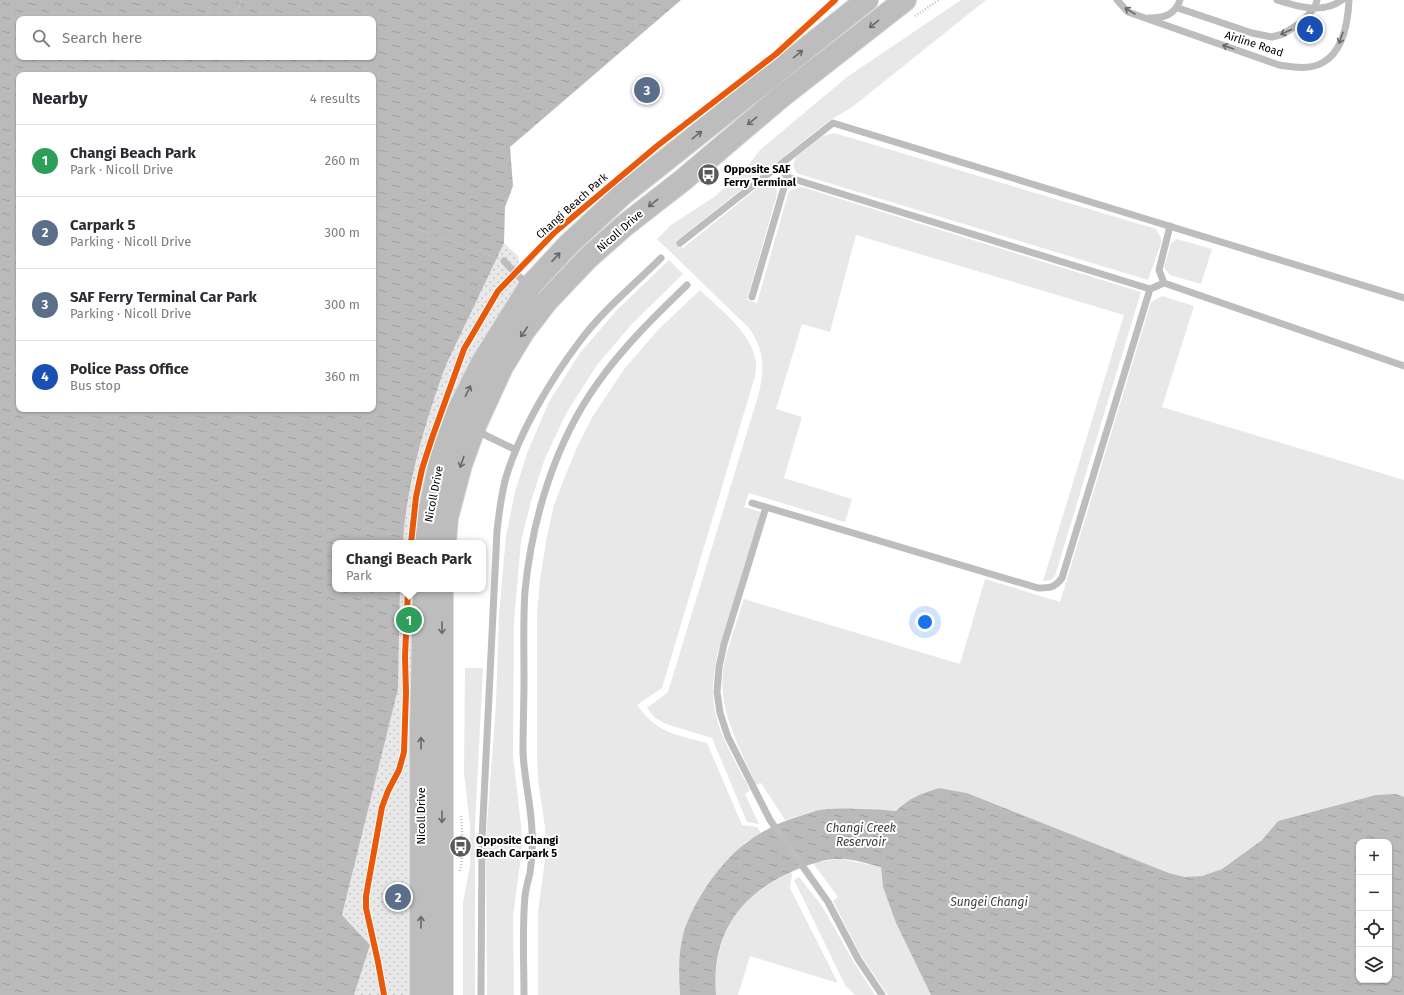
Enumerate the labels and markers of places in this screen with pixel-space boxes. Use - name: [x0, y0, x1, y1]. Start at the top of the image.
- pin: 4: [1297, 14, 1323, 44]
- pin: 3: [634, 75, 660, 105]
- bus stop icon: Opposite SAF Ferry Terminal: [695, 162, 721, 188]
- place label: Opposite SAF Ferry Terminal: [724, 163, 797, 189]
- pin: 1: [396, 605, 422, 635]
- bus stop icon: Opposite Changi Beach Carpark 5: [448, 833, 474, 859]
- place label: Opposite Changi Beach Carpark 5: [476, 834, 558, 860]
- pin: 2: [385, 882, 411, 912]

